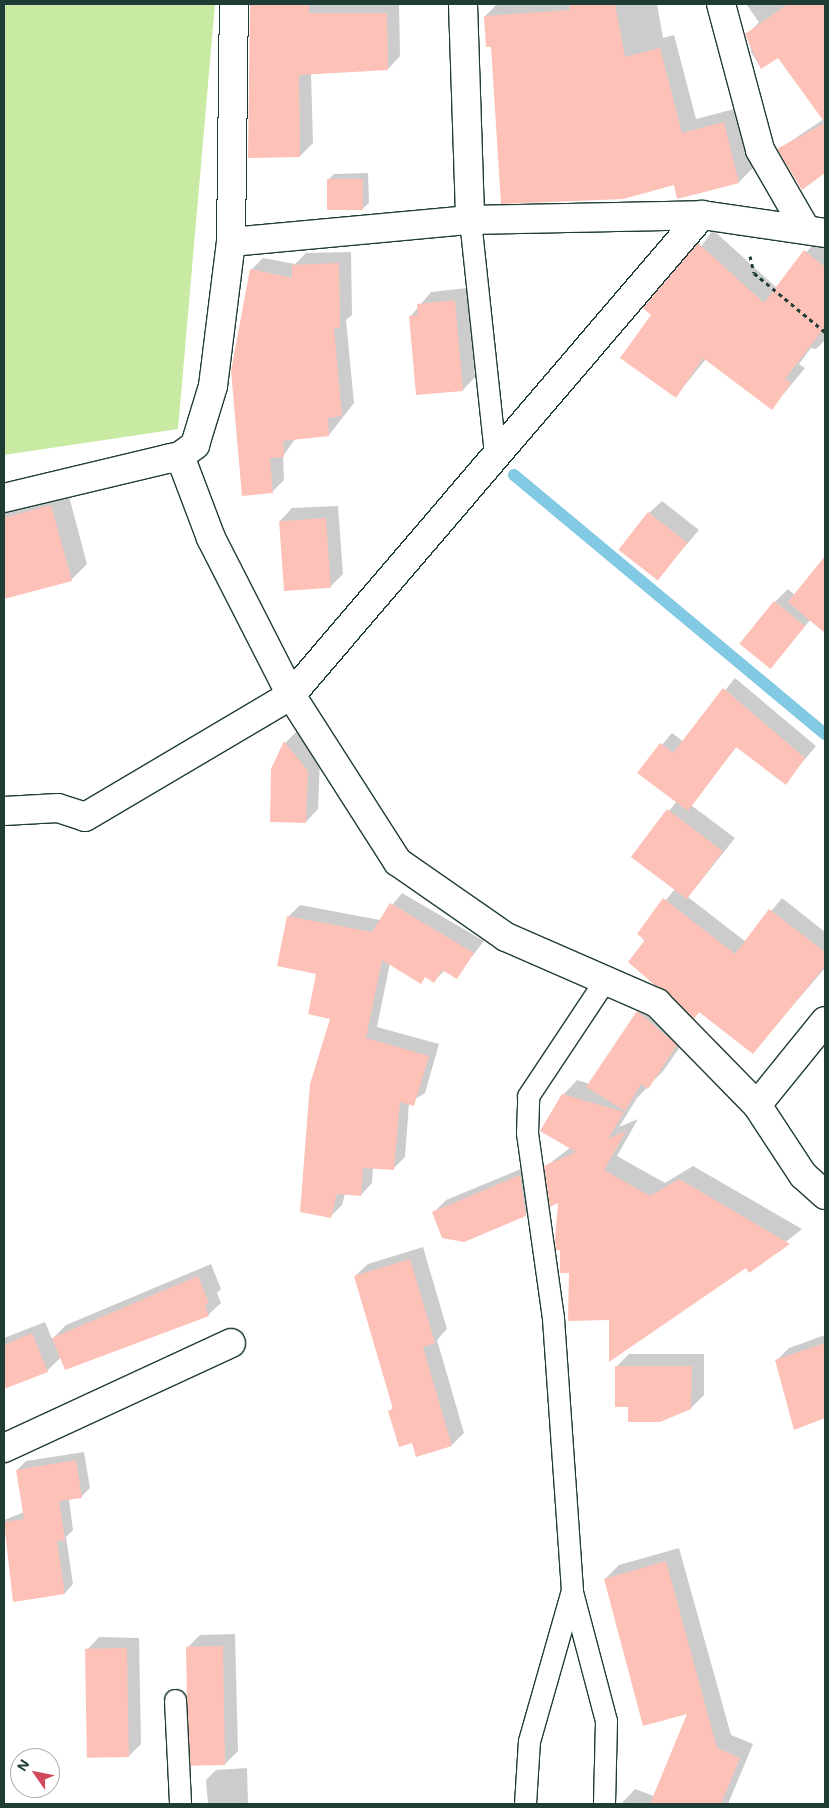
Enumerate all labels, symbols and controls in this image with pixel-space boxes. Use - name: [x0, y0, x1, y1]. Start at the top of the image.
- north arrow: [10, 1748, 60, 1798]
- text: N: [12, 1755, 34, 1775]

